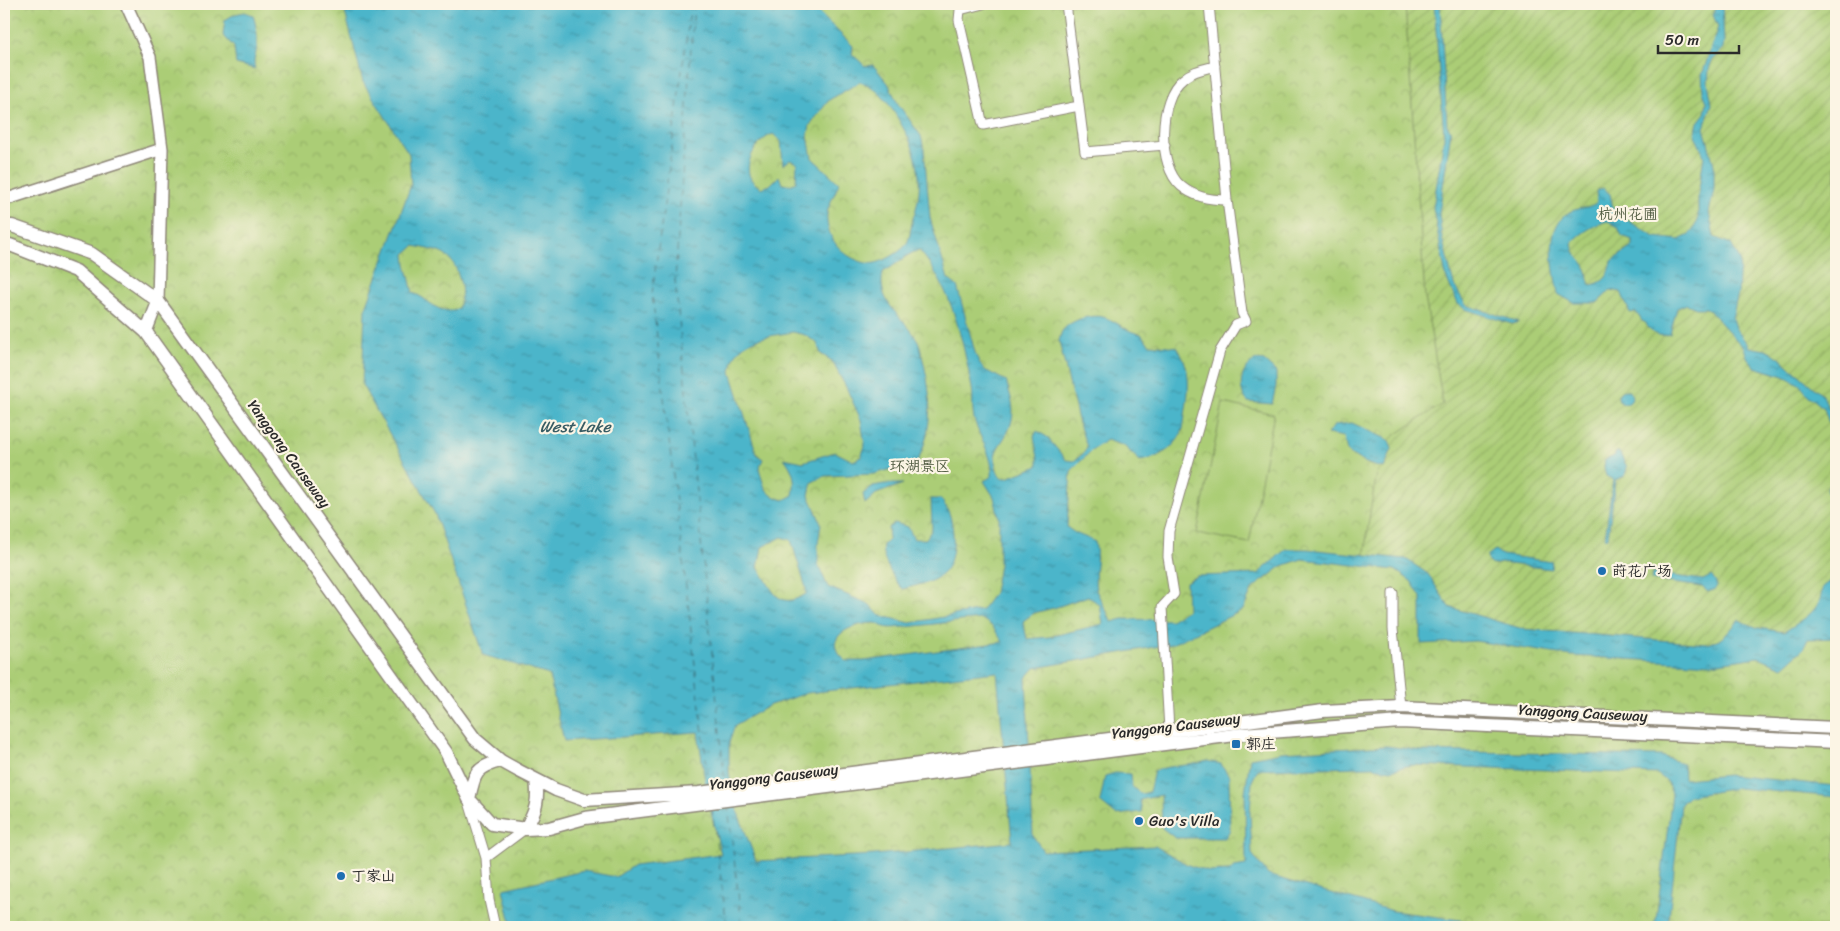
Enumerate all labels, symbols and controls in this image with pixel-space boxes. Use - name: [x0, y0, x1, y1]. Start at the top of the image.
- scale bar: [1658, 22, 1739, 54]
- text: 50 m: [1665, 27, 1700, 53]
- park label: 杭州花圃: [1598, 201, 1658, 227]
- street label: Yanggong Causeway: [241, 394, 338, 514]
- water label: West Lake: [540, 412, 613, 441]
- park label: 环湖景区: [890, 453, 950, 479]
- place label: 莳花广场: [1612, 558, 1672, 584]
- marker: 莳花广场: [1596, 565, 1608, 577]
- street label: Yanggong Causeway: [1518, 697, 1648, 729]
- street label: Yanggong Causeway: [1110, 705, 1242, 747]
- place label: 郭庄: [1246, 731, 1276, 757]
- marker: 郭庄: [1230, 738, 1242, 750]
- street label: Yanggong Causeway: [708, 756, 840, 798]
- place label: Guo's Villa: [1149, 808, 1220, 834]
- marker: Guo's Villa: [1133, 815, 1145, 827]
- place label: 丁家山: [351, 863, 396, 889]
- marker: 丁家山: [335, 870, 347, 882]

